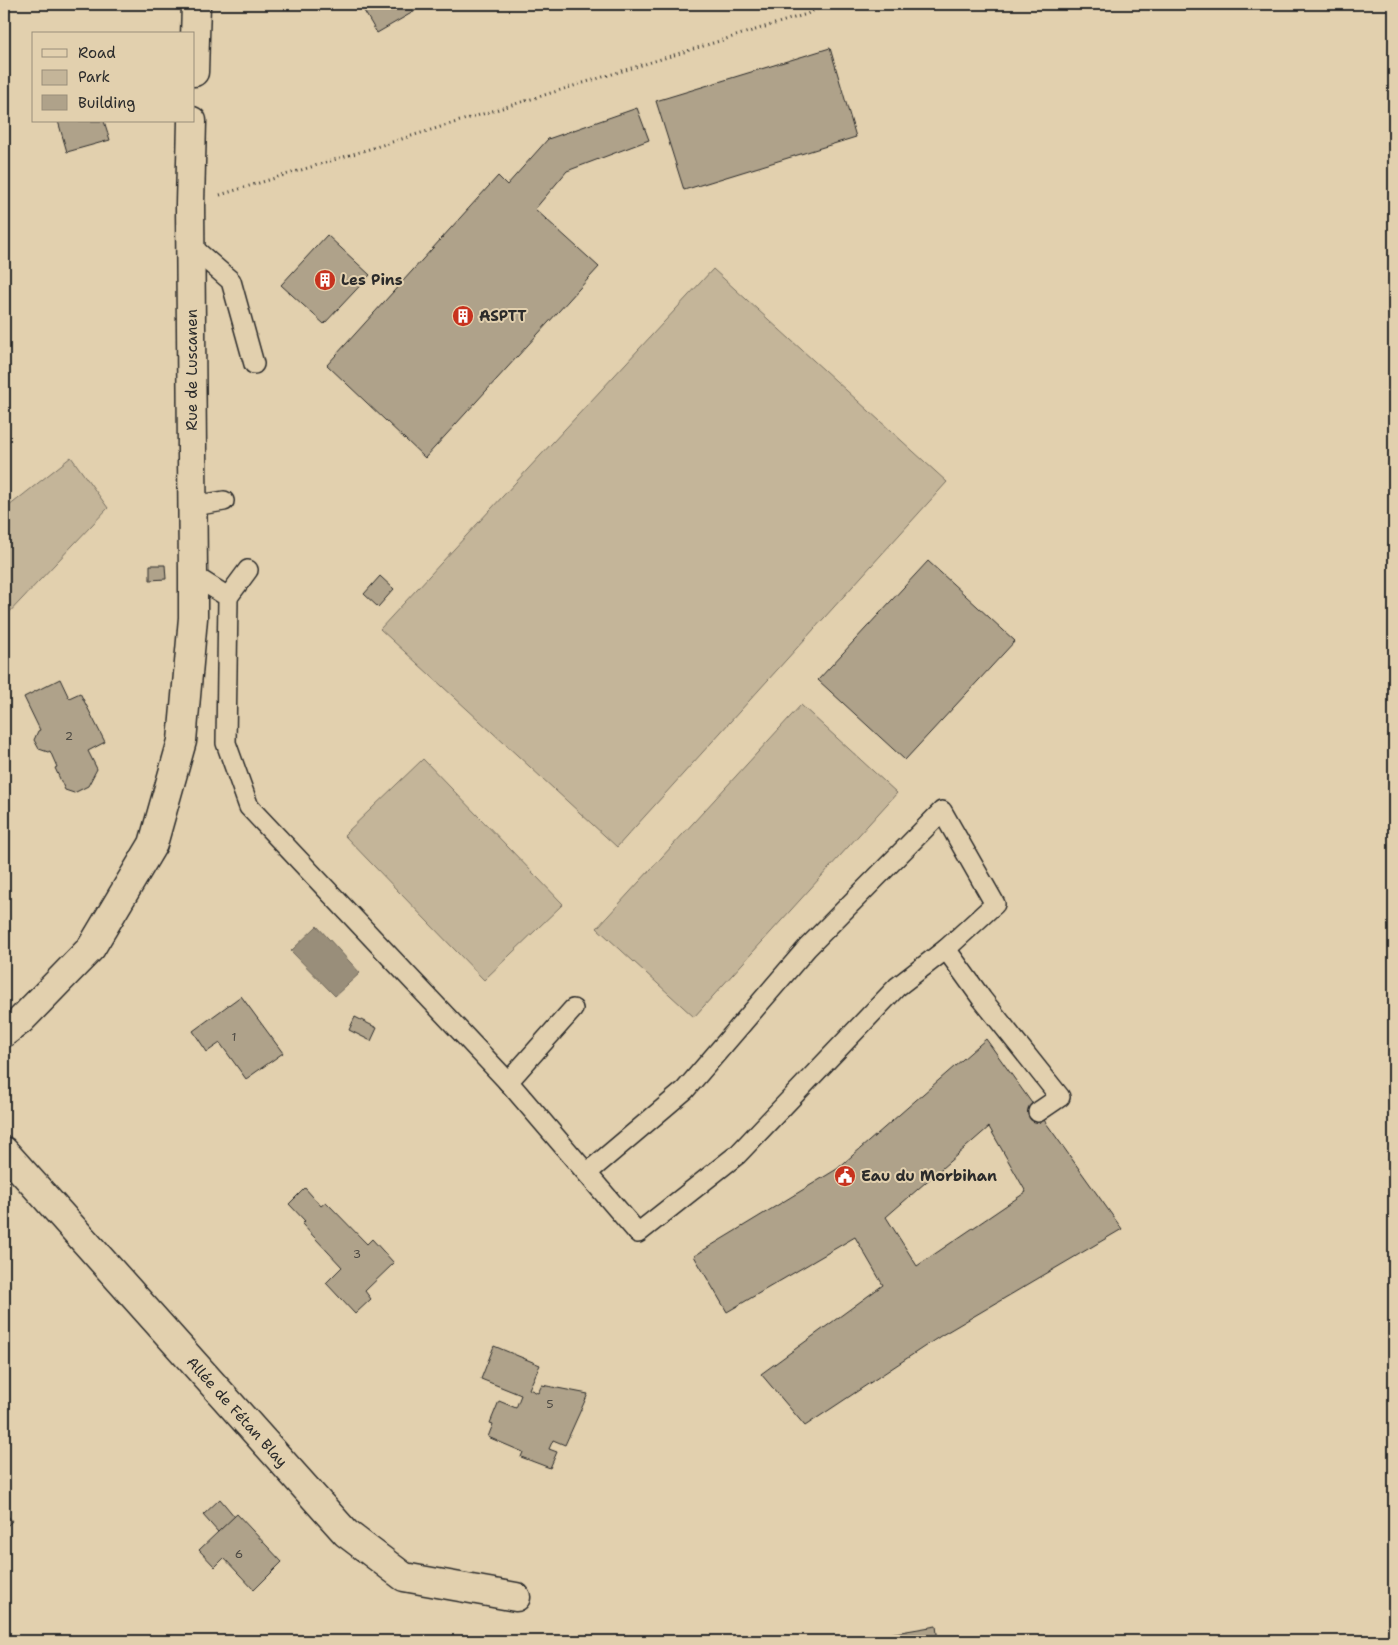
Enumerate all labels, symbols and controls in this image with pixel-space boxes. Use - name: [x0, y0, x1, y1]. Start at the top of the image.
- legend: [32, 32, 195, 122]
- text: Road: [78, 43, 116, 63]
- text: Park: [78, 67, 110, 87]
- text: Building: [78, 93, 135, 113]
- building icon: Les Pins: [313, 268, 337, 292]
- place label: Les Pins: [341, 270, 403, 290]
- building icon: ASPTT: [451, 304, 475, 328]
- place label: ASPTT: [479, 306, 527, 326]
- street label: Rue de Luscanen: [182, 309, 202, 431]
- house number: 2: [65, 728, 73, 744]
- house number: 1: [231, 1029, 237, 1045]
- public building icon: Eau du Morbihan: [833, 1164, 857, 1188]
- place label: Eau du Morbihan: [861, 1166, 997, 1186]
- house number: 3: [353, 1246, 361, 1262]
- street label: Allée de Fétan Blay: [182, 1353, 292, 1471]
- house number: 5: [546, 1396, 554, 1412]
- house number: 6: [235, 1546, 243, 1562]

